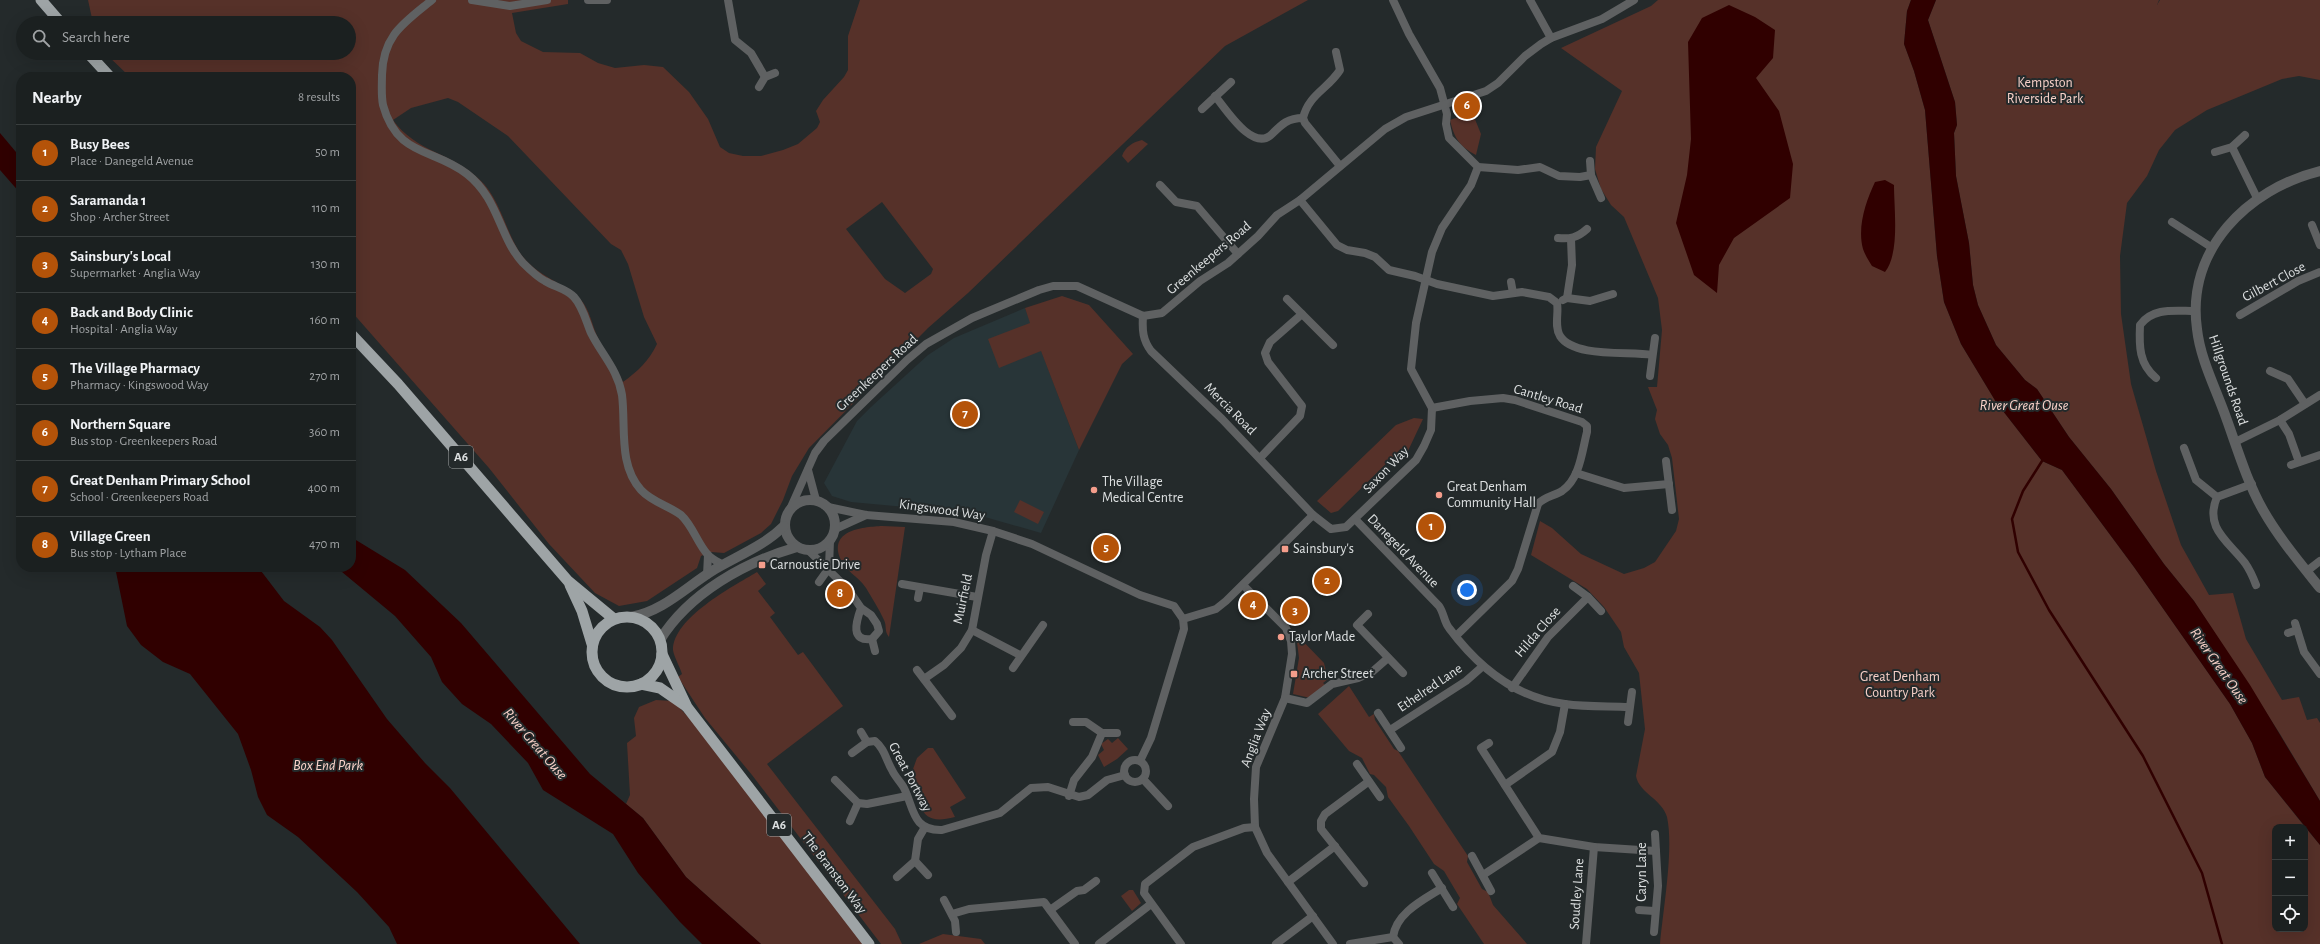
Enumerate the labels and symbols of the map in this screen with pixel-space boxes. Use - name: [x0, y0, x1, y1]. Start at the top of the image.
- park label: Kempston Riverside Park: [2007, 76, 2084, 106]
- pin: 6: [1454, 91, 1480, 121]
- street label: Greenkeepers Road: [1164, 219, 1254, 297]
- street label: Gilbert Close: [2240, 260, 2308, 304]
- street label: Greenkeepers Road: [834, 332, 920, 414]
- street label: Hillgrounds Road: [2206, 333, 2250, 427]
- street label: Mercia Road: [1201, 380, 1259, 438]
- street label: Cantley Road: [1512, 382, 1584, 416]
- water label: River Great Ouse: [1979, 398, 2069, 413]
- pin: 7: [952, 399, 978, 429]
- street label: Saxon Way: [1360, 444, 1412, 496]
- road number: A6: [449, 446, 473, 468]
- place label: The Village Medical Centre: [1102, 475, 1183, 505]
- place label: Great Denham Community Hall: [1447, 480, 1536, 510]
- marker: The Village Medical Centre: [1089, 485, 1099, 495]
- marker: Great Denham Community Hall: [1434, 490, 1444, 500]
- street label: Kingswood Way: [898, 497, 986, 523]
- street label: Danegeld Avenue: [1365, 512, 1441, 590]
- pin: 1: [1418, 512, 1444, 542]
- pin: 5: [1093, 533, 1119, 563]
- place label: Sainsbury's: [1293, 542, 1354, 556]
- marker: Sainsbury's: [1280, 544, 1290, 554]
- place label: Carnoustie Drive: [770, 558, 860, 572]
- marker: Carnoustie Drive: [757, 560, 767, 570]
- pin: 2: [1314, 566, 1340, 596]
- street label: Muirfield: [951, 573, 975, 625]
- pin: 8: [827, 579, 853, 609]
- your location: [1457, 580, 1477, 600]
- pin: 4: [1240, 590, 1266, 620]
- pin: 3: [1282, 596, 1308, 626]
- street label: Hilda Close: [1512, 604, 1564, 660]
- water label: River Great Ouse: [2187, 625, 2251, 707]
- place label: Taylor Made: [1289, 630, 1355, 644]
- marker: Taylor Made: [1276, 632, 1286, 642]
- street label: Ethelred Lane: [1395, 661, 1465, 715]
- place label: Archer Street: [1302, 667, 1374, 681]
- marker: Archer Street: [1289, 669, 1299, 679]
- park label: Great Denham Country Park: [1860, 670, 1940, 700]
- water label: River Great Ouse: [500, 705, 570, 783]
- street label: Anglia Way: [1238, 707, 1274, 769]
- street label: Great Portway: [886, 740, 934, 814]
- water label: Box End Park: [293, 758, 363, 773]
- road number: A6: [767, 814, 791, 836]
- street label: The Branston Way: [799, 830, 869, 916]
- street label: Caryn Lane: [1635, 842, 1649, 902]
- street label: Soudley Lane: [1568, 858, 1586, 930]

